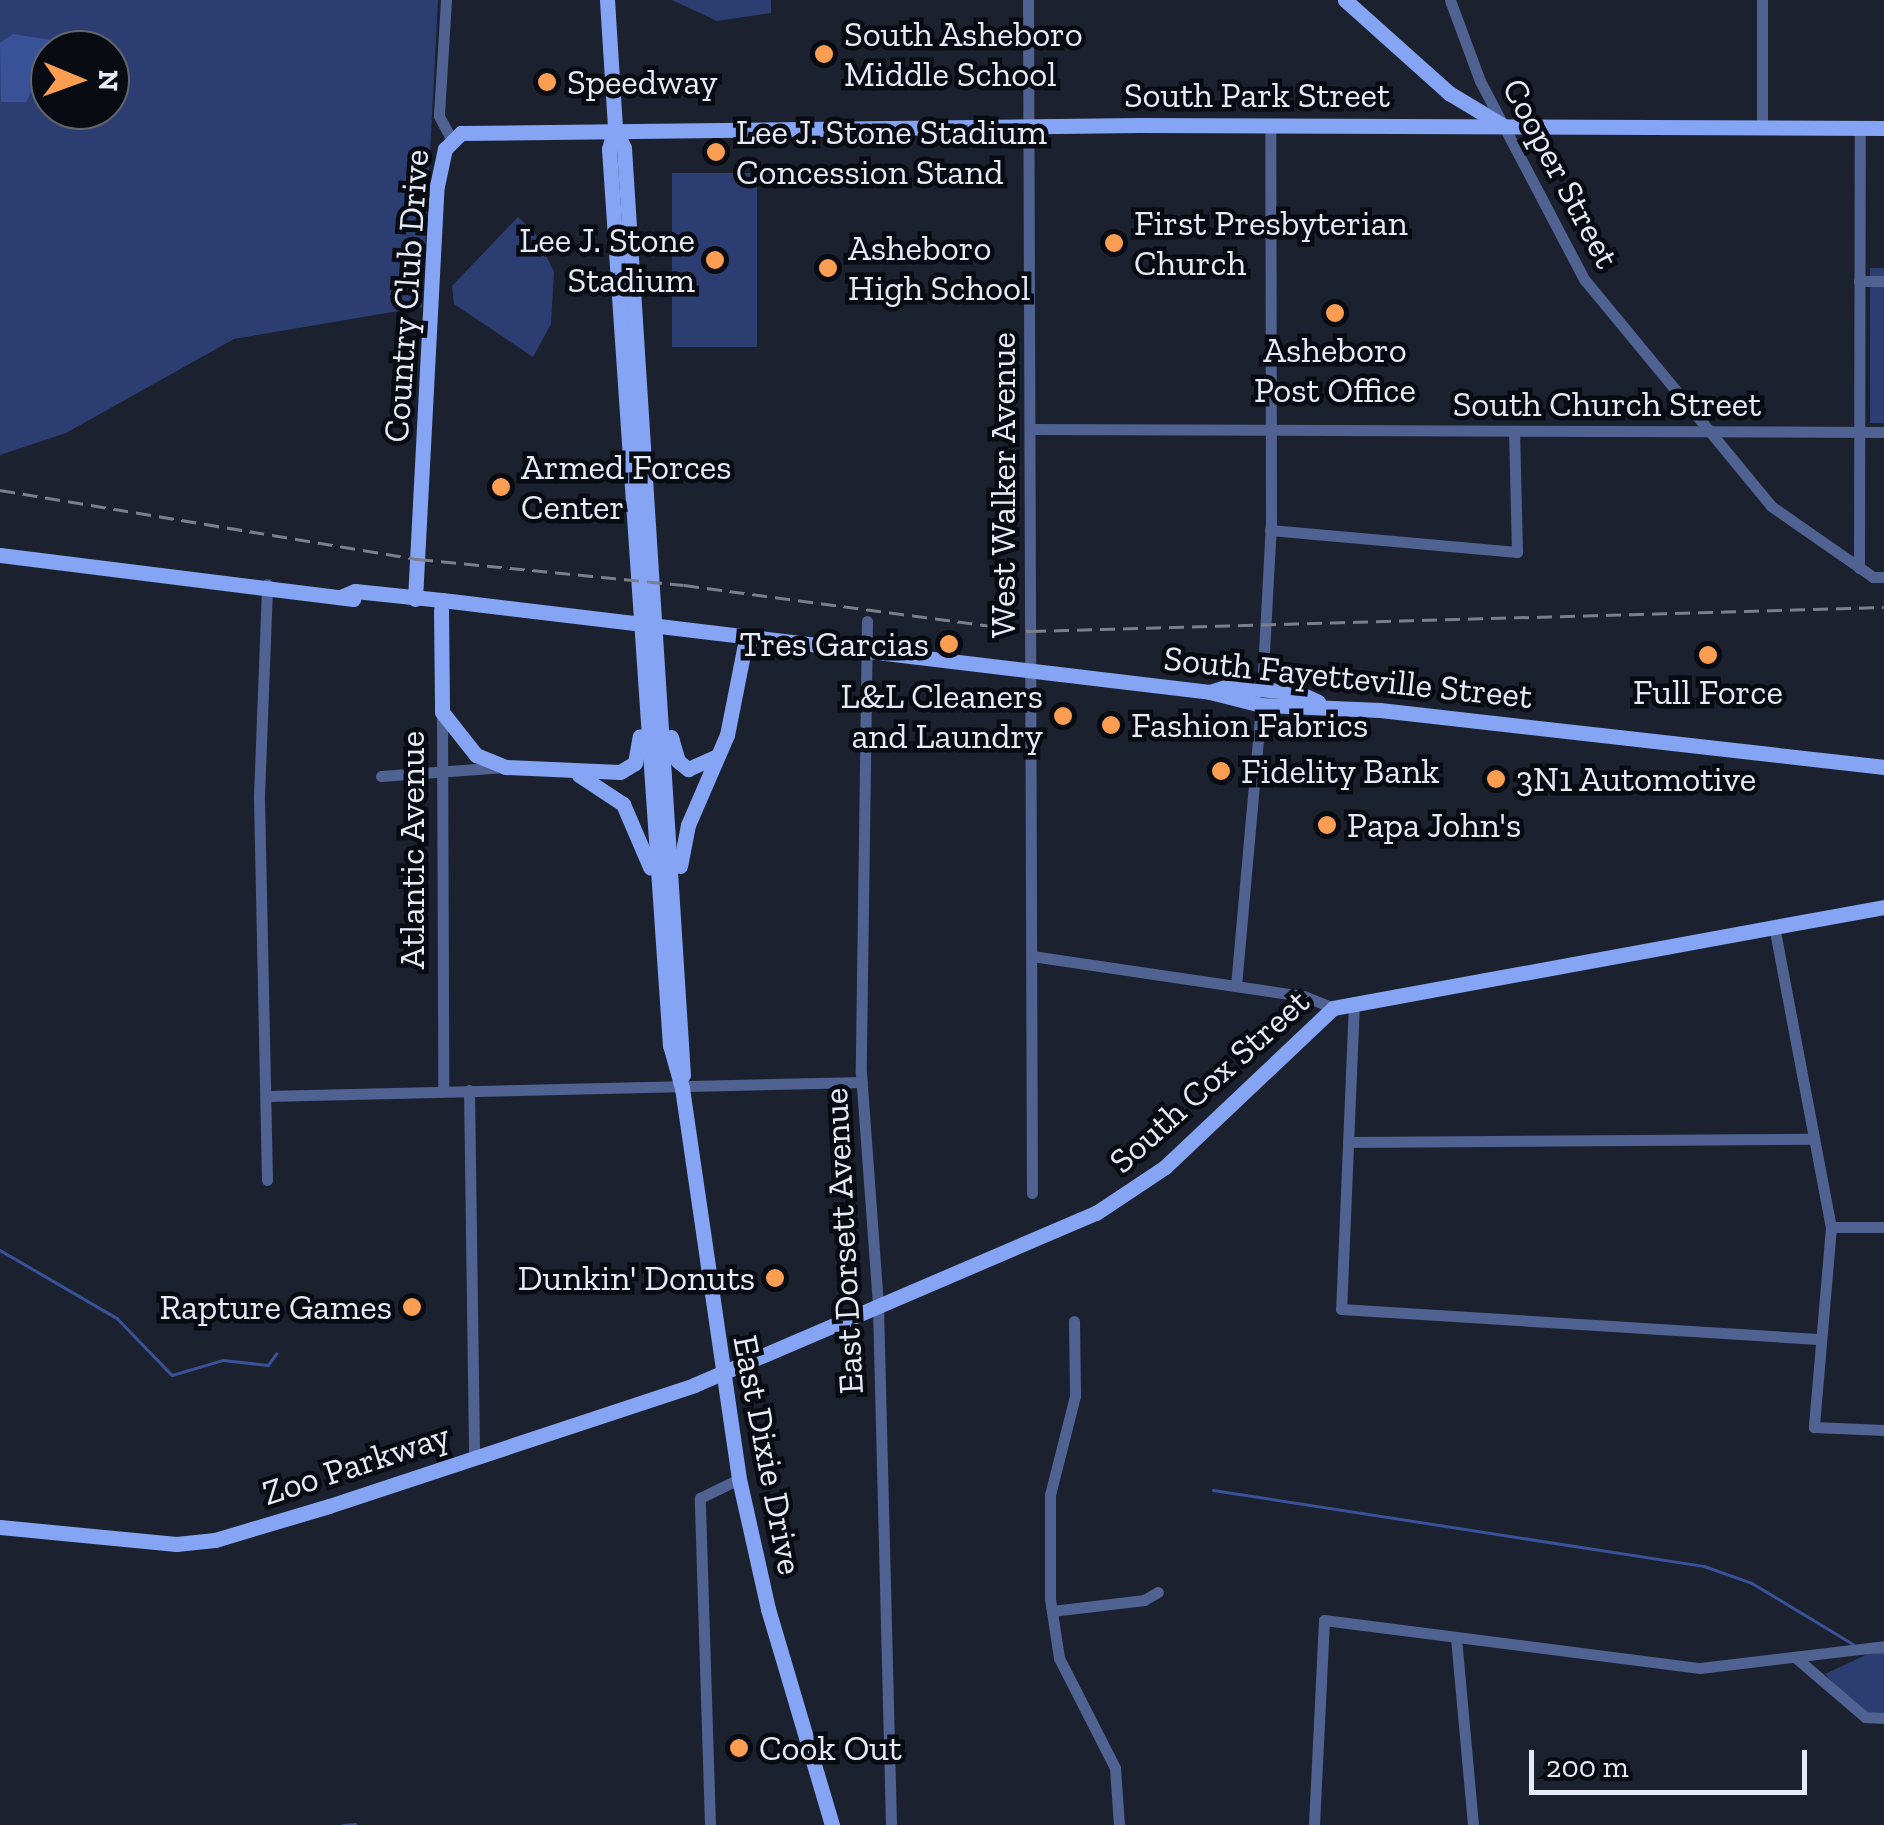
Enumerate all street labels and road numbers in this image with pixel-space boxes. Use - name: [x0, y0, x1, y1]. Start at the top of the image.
- street label: Cooper Street: [1493, 71, 1629, 275]
- street label: South Park Street: [1124, 74, 1390, 116]
- street label: Country Club Drive: [375, 148, 437, 444]
- street label: West Walker Avenue: [982, 331, 1024, 639]
- street label: South Church Street: [1452, 383, 1762, 425]
- street label: South Fayetteville Street: [1162, 637, 1534, 717]
- street label: Atlantic Avenue: [391, 730, 433, 970]
- street label: South Cox Street: [1100, 980, 1318, 1182]
- street label: East Dorsett Avenue: [814, 1086, 872, 1396]
- street label: East Dixie Drive: [724, 1332, 812, 1578]
- street label: Zoo Parkway: [257, 1414, 455, 1514]

